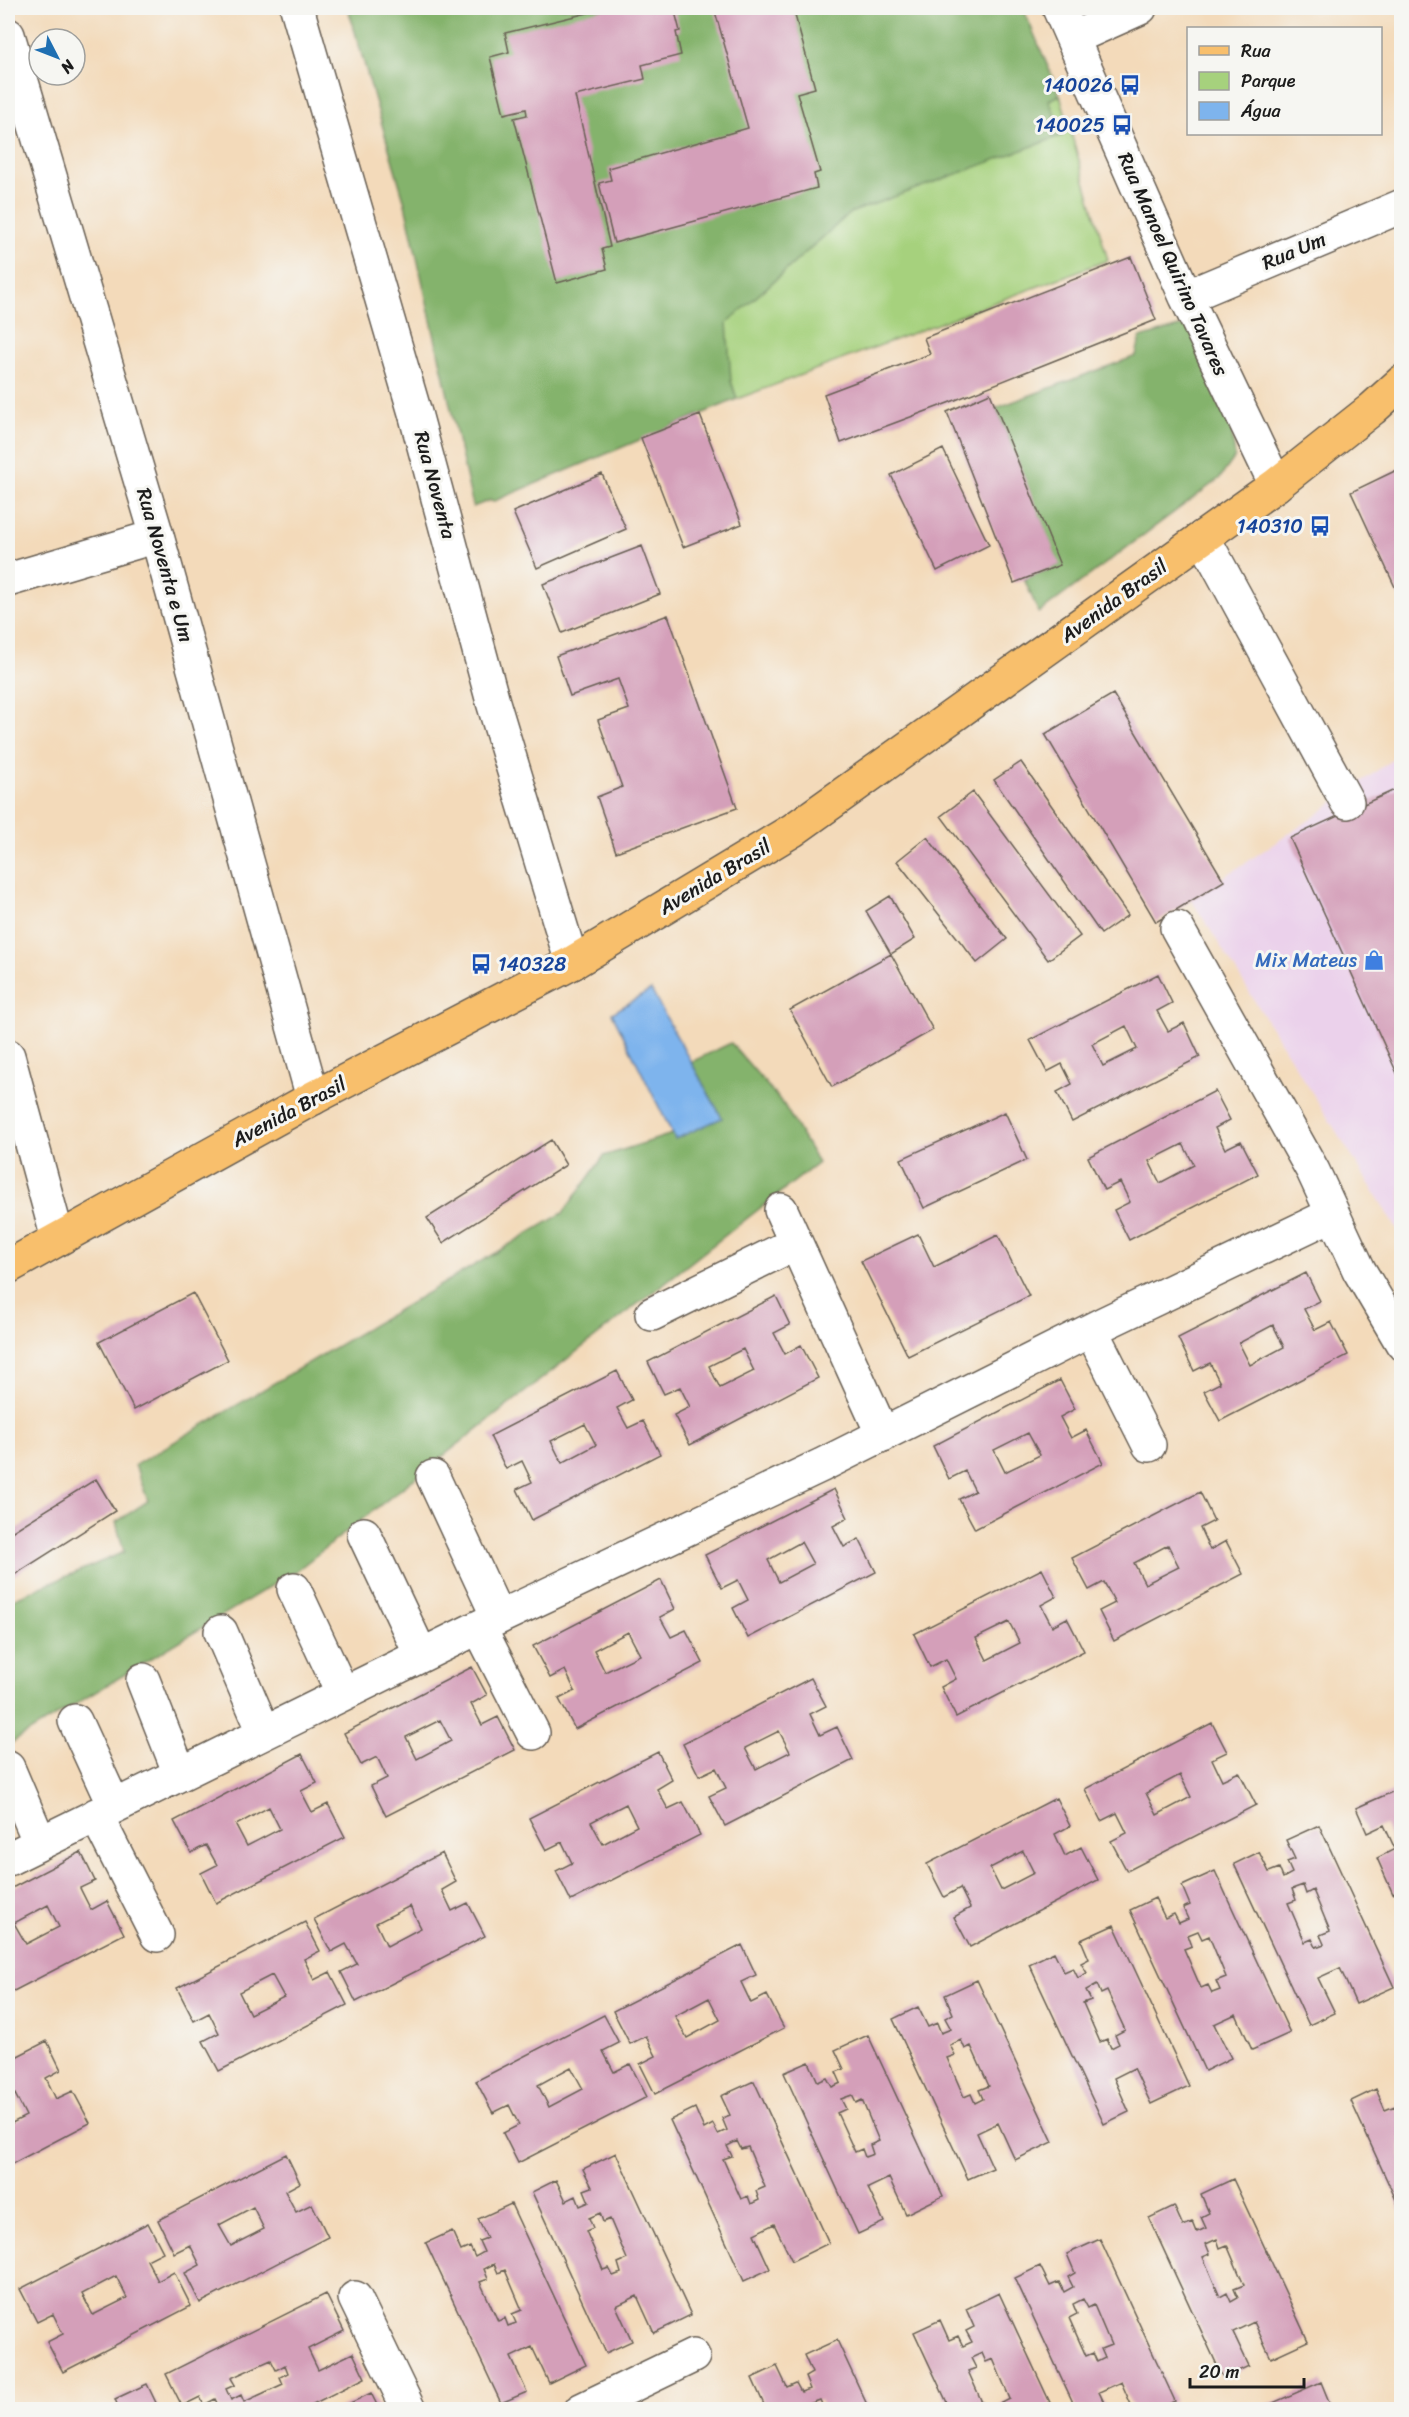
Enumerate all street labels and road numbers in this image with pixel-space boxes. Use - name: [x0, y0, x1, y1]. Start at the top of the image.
- street label: Rua Manoel Quirino Tavares: [1108, 146, 1239, 382]
- street label: Rua Um: [1256, 222, 1332, 280]
- street label: Rua Noventa: [404, 427, 466, 544]
- street label: Rua Noventa e Um: [126, 484, 204, 646]
- street label: Avenida Brasil: [1052, 550, 1176, 653]
- street label: Avenida Brasil: [651, 829, 778, 925]
- street label: Avenida Brasil: [224, 1067, 353, 1158]

